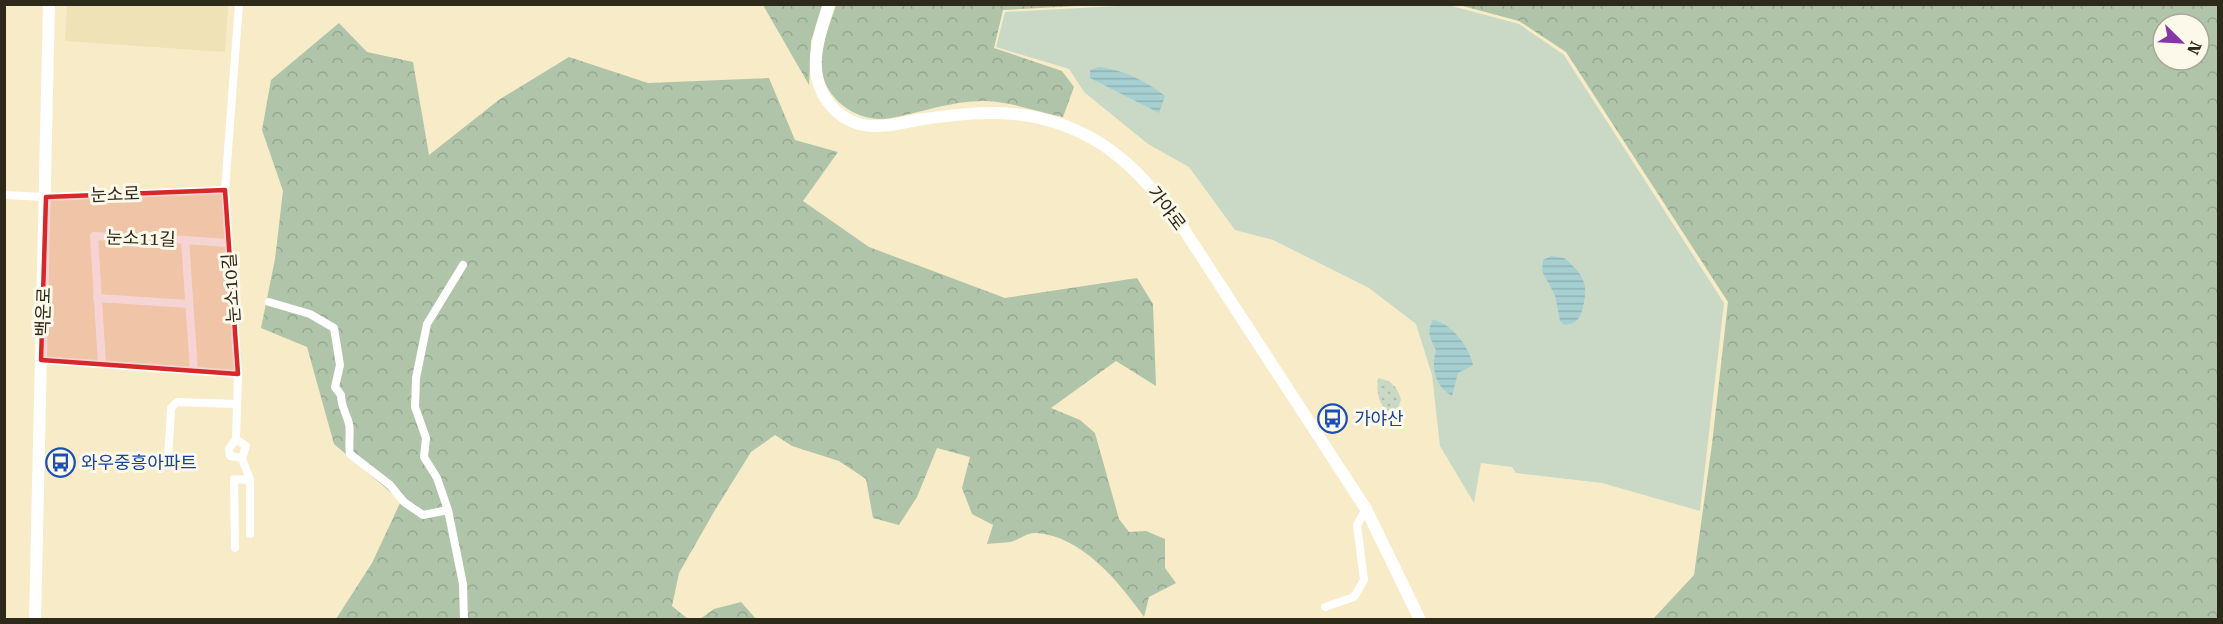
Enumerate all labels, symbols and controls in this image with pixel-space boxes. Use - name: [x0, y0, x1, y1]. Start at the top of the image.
- north arrow: [2151, 12, 2211, 72]
- text: N: [2183, 38, 2205, 57]
- street label: 가야로: [1144, 182, 1190, 234]
- street label: 눈소로: [90, 183, 140, 205]
- street label: 눈소11길: [106, 226, 176, 250]
- street label: 눈소10길: [218, 252, 244, 324]
- street label: 백운로: [32, 287, 54, 337]
- bus stop icon: 가야산: [1317, 402, 1349, 434]
- place label: 가야산: [1354, 408, 1404, 429]
- bus stop icon: 와우중흥아파트: [44, 446, 76, 478]
- place label: 와우중흥아파트: [81, 452, 197, 473]

